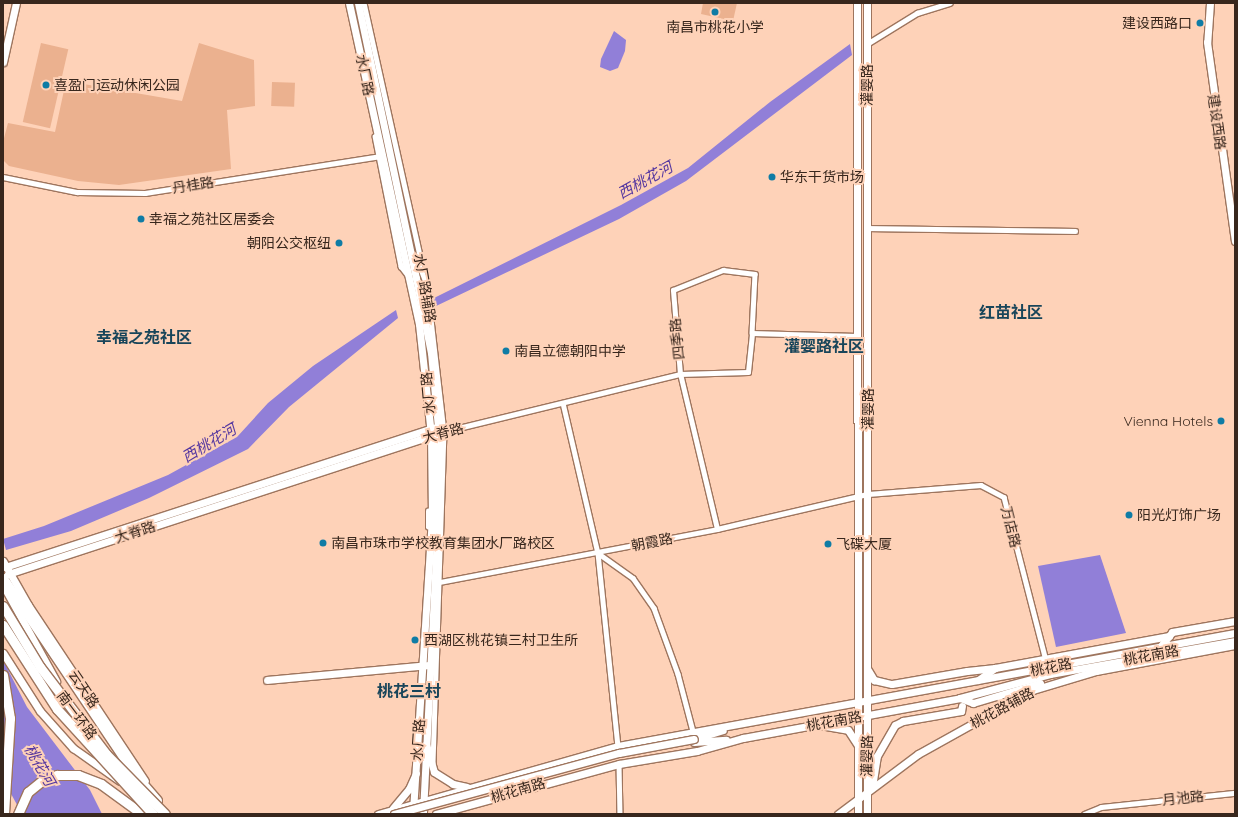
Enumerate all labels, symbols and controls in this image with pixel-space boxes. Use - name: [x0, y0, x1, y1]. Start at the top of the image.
- marker: 南昌市桃花小学: [710, 7, 720, 17]
- place label: 建设西路口: [1122, 15, 1192, 31]
- marker: 建设西路口: [1195, 18, 1205, 28]
- place label: 南昌市桃花小学: [666, 19, 764, 35]
- street label: 水厂路: [352, 53, 378, 97]
- street label: 灌婴路: [859, 64, 875, 106]
- place label: 喜盈门运动休闲公园: [54, 77, 180, 93]
- marker: 喜盈门运动休闲公园: [41, 80, 51, 90]
- street label: 建设西路: [1205, 93, 1229, 151]
- water label: 西桃花河: [614, 158, 676, 202]
- place label: 华东干货市场: [780, 169, 864, 185]
- marker: 华东干货市场: [767, 172, 777, 182]
- street label: 丹桂路: [171, 173, 215, 197]
- place label: 幸福之苑社区居委会: [149, 211, 275, 227]
- marker: 幸福之苑社区居委会: [136, 214, 146, 224]
- place label: 朝阳公交枢纽: [247, 235, 331, 251]
- marker: 朝阳公交枢纽: [334, 238, 344, 248]
- street label: 水厂路辅路: [411, 252, 439, 324]
- district label: 红苗社区: [979, 302, 1043, 322]
- street label: 四季路: [666, 317, 688, 361]
- district label: 幸福之苑社区: [96, 327, 192, 347]
- district label: 灌婴路社区: [784, 336, 864, 356]
- place label: 南昌立德朝阳中学: [514, 343, 626, 359]
- marker: 南昌立德朝阳中学: [501, 346, 511, 356]
- street label: 水厂路: [418, 371, 438, 415]
- street label: 灌婴路: [860, 388, 876, 430]
- place label: Vienna Hotels: [1123, 413, 1213, 429]
- marker: Vienna Hotels: [1216, 416, 1226, 426]
- street label: 大脊路: [421, 419, 465, 447]
- water label: 西桃花河: [179, 420, 239, 466]
- street label: 万店路: [998, 505, 1024, 549]
- place label: 阳光灯饰广场: [1137, 507, 1221, 523]
- marker: 阳光灯饰广场: [1124, 510, 1134, 520]
- street label: 大脊路: [112, 518, 158, 546]
- street label: 朝霞路: [630, 530, 674, 554]
- place label: 南昌市珠市学校教育集团水厂路校区: [331, 535, 555, 551]
- place label: 飞碟大厦: [836, 536, 892, 552]
- marker: 南昌市珠市学校教育集团水厂路校区: [318, 538, 328, 548]
- marker: 飞碟大厦: [823, 539, 833, 549]
- place label: 西湖区桃花镇三村卫生所: [424, 632, 578, 648]
- marker: 西湖区桃花镇三村卫生所: [409, 634, 421, 646]
- street label: 桃花南路: [1122, 642, 1180, 668]
- street label: 桃花路: [1029, 655, 1073, 679]
- street label: 云天路: [65, 667, 103, 711]
- district label: 桃花三村: [377, 681, 441, 701]
- street label: 桃花路辅路: [967, 684, 1037, 732]
- street label: 南一环路: [53, 688, 101, 742]
- street label: 桃花南路: [805, 708, 863, 734]
- street label: 水厂路: [408, 718, 428, 762]
- street label: 灌婴路: [858, 735, 876, 777]
- water label: 桃花河: [21, 741, 59, 789]
- street label: 桃花南路: [489, 774, 547, 806]
- street label: 月池路: [1161, 787, 1205, 809]

